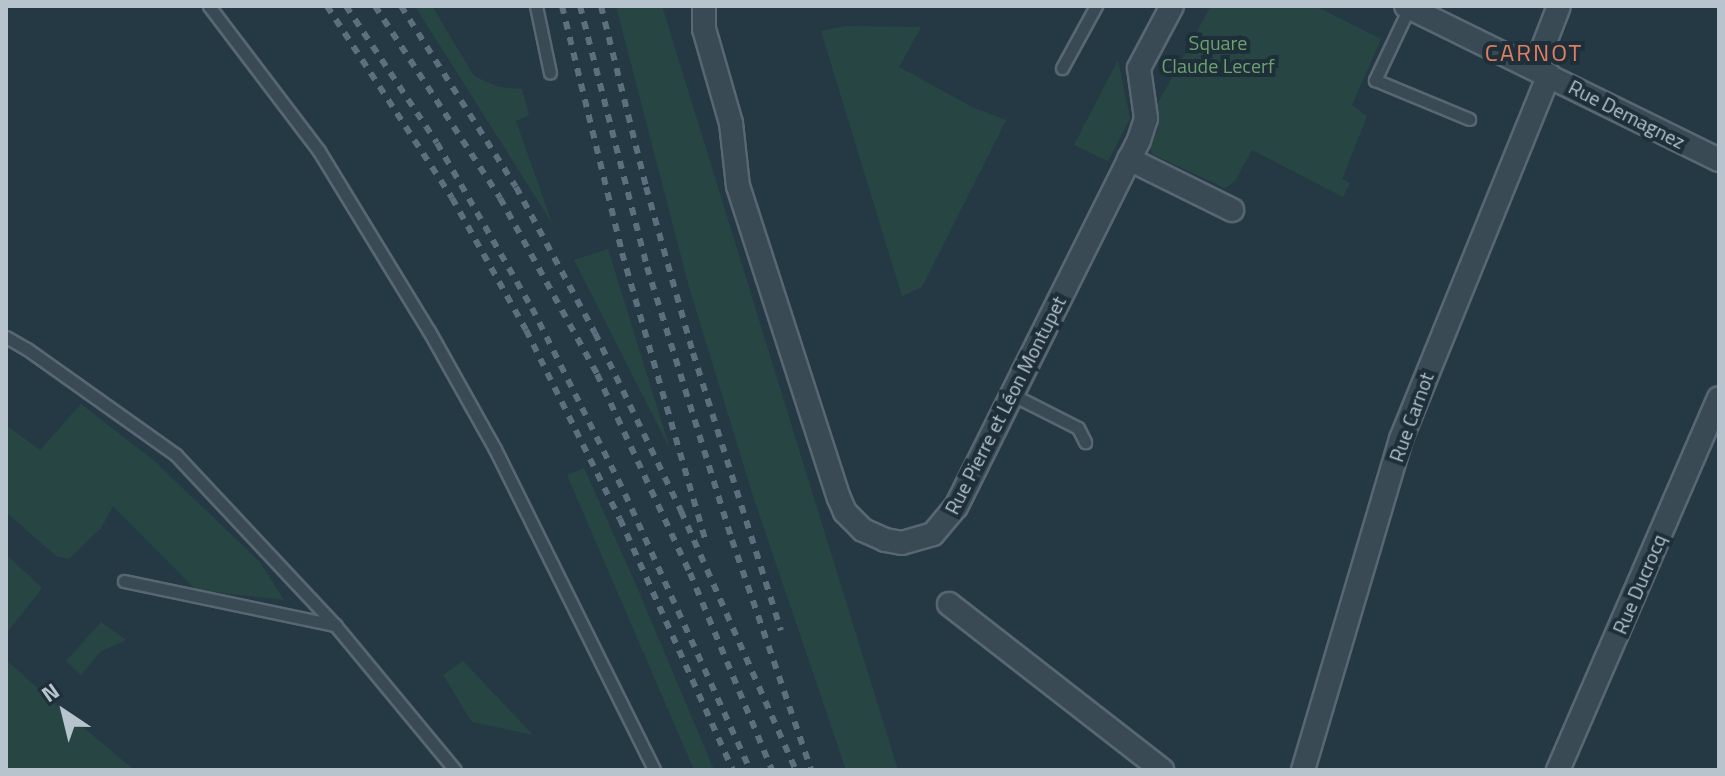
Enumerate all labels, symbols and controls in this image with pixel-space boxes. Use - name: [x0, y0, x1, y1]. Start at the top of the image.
- park label: Square Claude Lecerf: [1161, 31, 1275, 78]
- district label: CARNOT: [1485, 39, 1583, 67]
- street label: Rue Demagnez: [1565, 74, 1689, 154]
- street label: Rue Pierre et Léon Montupet: [939, 292, 1071, 518]
- street label: Rue Carnot: [1384, 369, 1438, 465]
- street label: Rue Ducrocq: [1607, 531, 1671, 637]
- north arrow: [24, 672, 104, 752]
- text: N: [34, 674, 66, 711]

